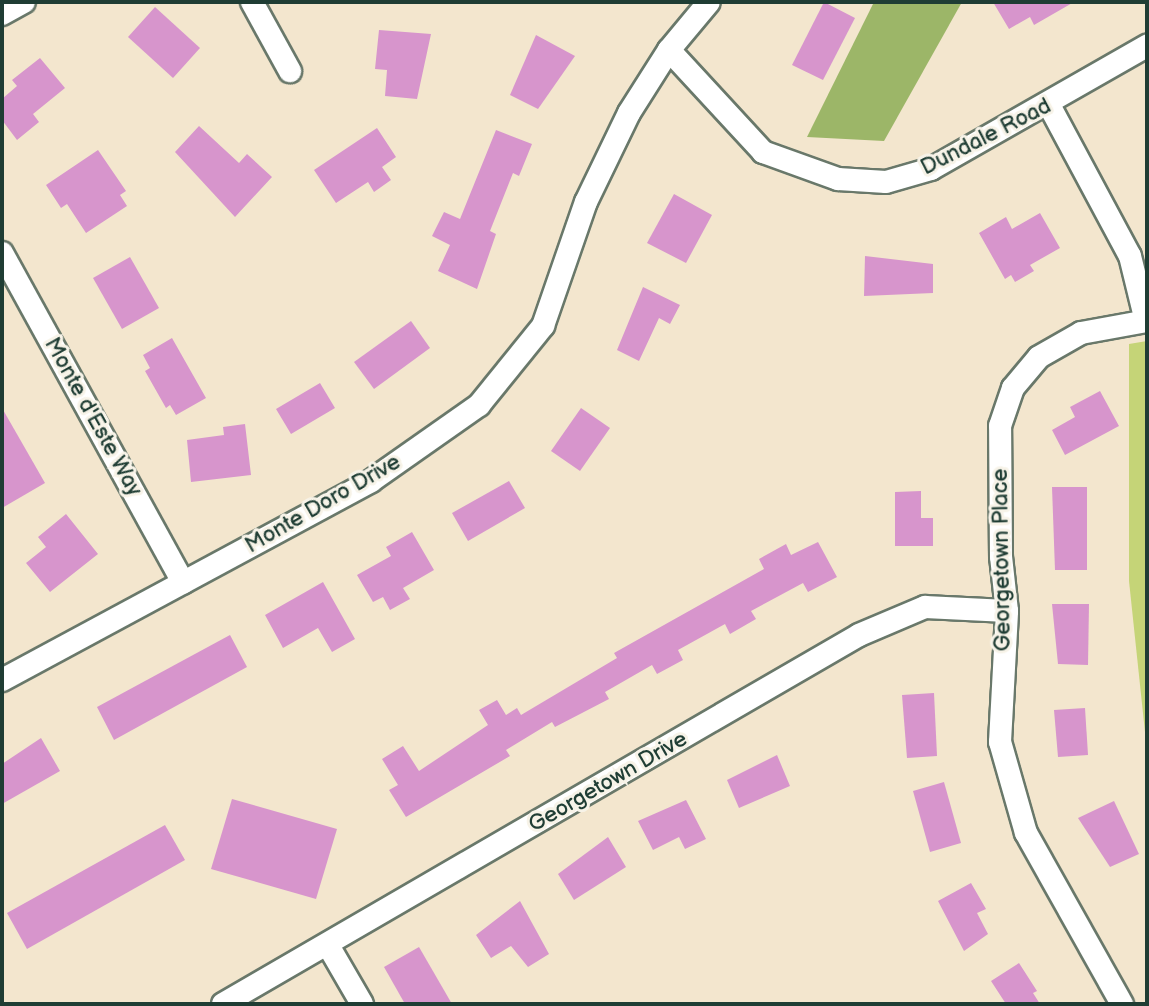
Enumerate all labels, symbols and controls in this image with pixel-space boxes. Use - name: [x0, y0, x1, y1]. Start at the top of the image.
- street label: Dundale Road: [916, 93, 1056, 181]
- street label: Monte d'Este Way: [38, 333, 148, 501]
- street label: Monte Doro Drive: [241, 449, 405, 559]
- street label: Georgetown Place: [987, 468, 1017, 652]
- street label: Georgetown Drive: [524, 726, 692, 838]

